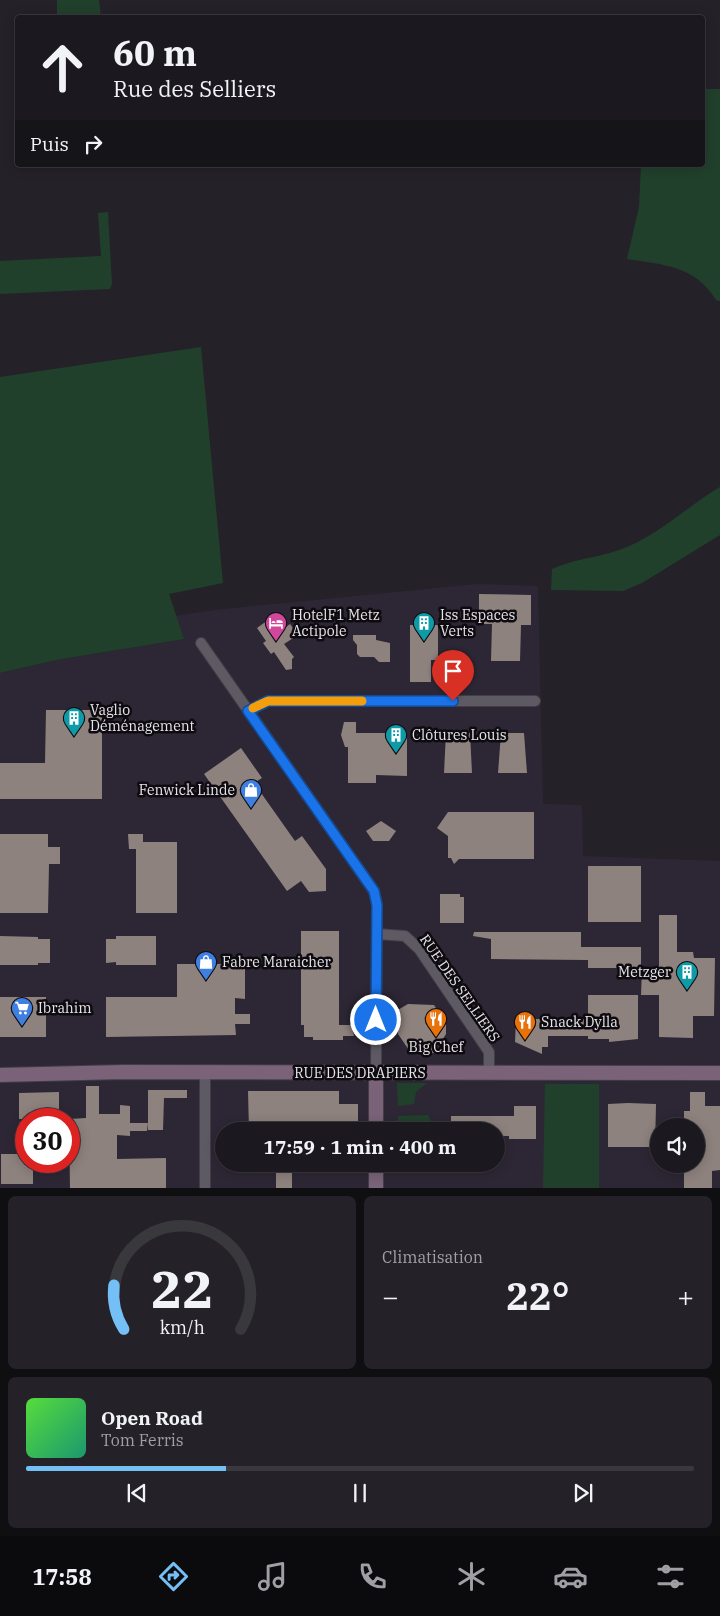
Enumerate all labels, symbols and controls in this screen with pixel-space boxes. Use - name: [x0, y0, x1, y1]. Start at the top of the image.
- text: 60 m: [113, 30, 197, 76]
- icon: ahead: [30, 35, 95, 100]
- text: Rue des Selliers: [113, 74, 276, 103]
- icon: right: [79, 130, 107, 158]
- text: Puis: [30, 132, 69, 156]
- place label: HotelF1 Metz Actipole: [292, 606, 380, 640]
- place label: Iss Espaces Verts: [440, 606, 515, 640]
- hotel icon: HotelF1 Metz Actipole: [264, 611, 288, 642]
- building icon: Iss Espaces Verts: [412, 611, 436, 642]
- pin: [432, 650, 474, 701]
- icon: arrive: [439, 657, 467, 685]
- place label: Vaglio Déménagement: [90, 701, 195, 735]
- building icon: Vaglio Déménagement: [62, 706, 86, 737]
- building icon: Clôtures Louis: [384, 723, 408, 754]
- place label: Clôtures Louis: [412, 726, 507, 744]
- shop icon: Fenwick Linde: [239, 778, 263, 809]
- place label: Fenwick Linde: [139, 781, 235, 799]
- street label: RUE DES SELLIERS: [416, 931, 504, 1045]
- shop icon: Fabre Maraicher: [194, 950, 218, 981]
- place label: Fabre Maraicher: [222, 953, 332, 971]
- building icon: Metzger: [675, 960, 699, 991]
- place label: Metzger: [618, 963, 672, 981]
- position arrow: [349, 993, 401, 1045]
- supermarket icon: Ibrahim: [10, 996, 34, 1027]
- place label: Ibrahim: [38, 999, 92, 1017]
- restaurant icon: Big Chef: [424, 1007, 448, 1038]
- restaurant icon: Snack Dylla: [513, 1010, 537, 1041]
- place label: Snack Dylla: [541, 1013, 618, 1031]
- place label: Big Chef: [409, 1038, 465, 1056]
- street label: RUE DES DRAPIERS: [294, 1064, 426, 1082]
- speed limit sign: 30: [15, 1108, 80, 1173]
- map controls: [650, 1118, 705, 1173]
- button: sound: [650, 1118, 705, 1173]
- text: 17:59 · 1 min · 400 m: [264, 1135, 456, 1159]
- text: Climatisation: [382, 1247, 483, 1267]
- text: 22: [151, 1255, 213, 1322]
- text: 22°: [506, 1271, 570, 1320]
- text: −: [382, 1278, 399, 1315]
- text: +: [677, 1278, 694, 1315]
- text: km/h: [159, 1316, 205, 1339]
- text: Open Road: [101, 1406, 203, 1430]
- text: Tom Ferris: [101, 1430, 184, 1450]
- icon: previous: [123, 1479, 151, 1507]
- icon: pause: [346, 1479, 374, 1507]
- icon: next: [569, 1479, 597, 1507]
- icon: directions: [156, 1559, 191, 1594]
- icon: music: [255, 1559, 290, 1594]
- icon: phone: [355, 1559, 390, 1594]
- icon: climate: [454, 1559, 489, 1594]
- icon: car: [553, 1559, 588, 1594]
- icon: filters: [653, 1559, 688, 1594]
- text: 17:58: [32, 1562, 92, 1591]

